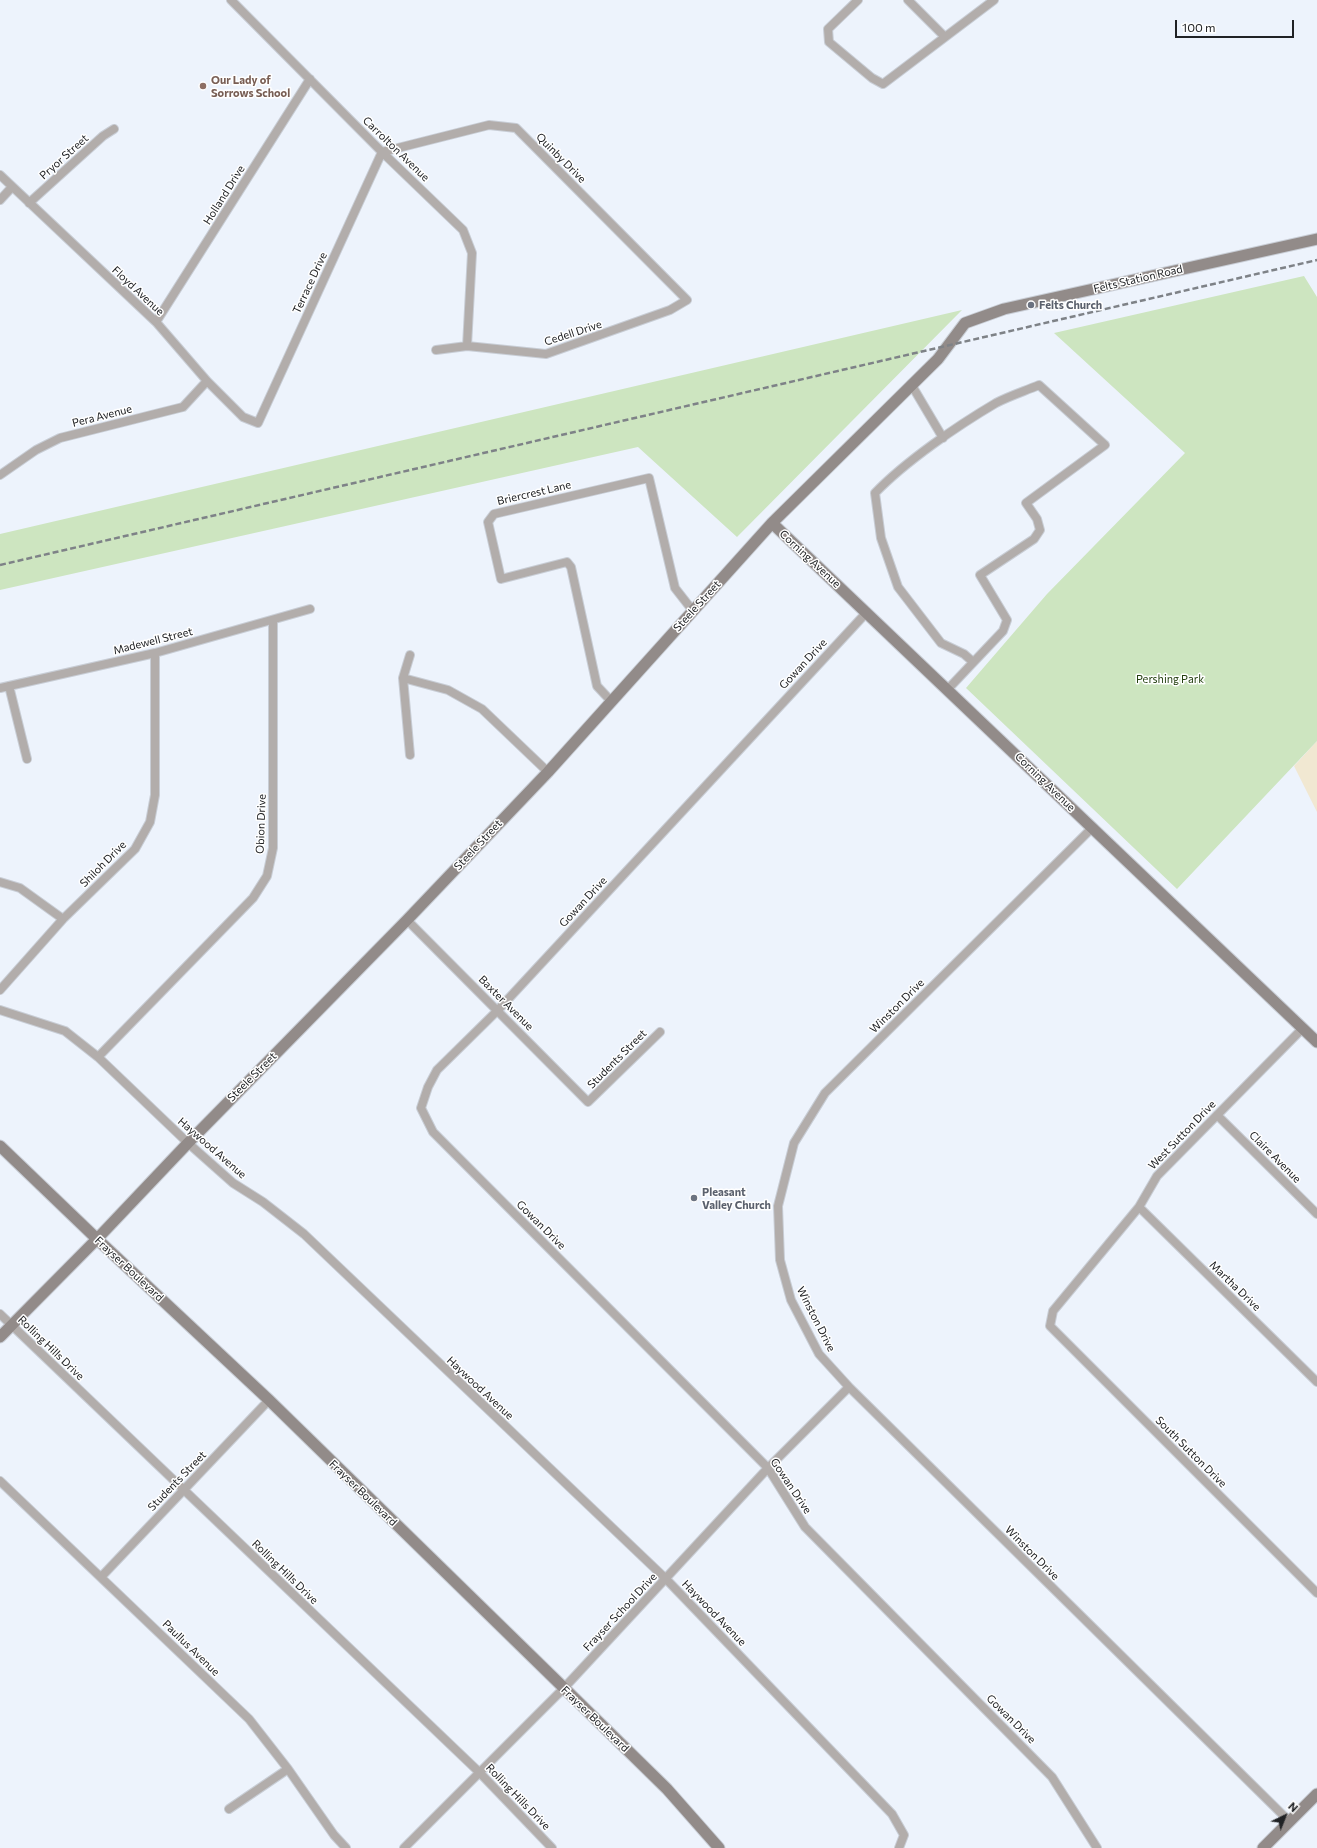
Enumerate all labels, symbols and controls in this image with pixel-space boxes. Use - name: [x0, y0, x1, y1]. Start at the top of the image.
- scale bar: [1177, 12, 1296, 38]
- text: 100 m: [1182, 20, 1216, 34]
- place label: Our Lady of Sorrows School: [211, 73, 290, 99]
- marker: Our Lady of Sorrows School: [198, 81, 208, 91]
- street label: Carrolton Avenue: [360, 114, 432, 184]
- street label: Quinby Drive: [533, 130, 589, 186]
- street label: Pryor Street: [37, 132, 91, 182]
- street label: Holland Drive: [201, 163, 247, 227]
- street label: Terrace Drive: [290, 250, 330, 316]
- street label: Felts Station Road: [1092, 262, 1184, 296]
- street label: Floyd Avenue: [109, 264, 167, 318]
- place label: Felts Church: [1039, 298, 1102, 312]
- marker: Felts Church: [1026, 300, 1036, 310]
- street label: Cedell Drive: [543, 317, 603, 349]
- street label: Pera Avenue: [71, 402, 133, 430]
- street label: Briercrest Lane: [496, 478, 572, 508]
- street label: Corning Avenue: [777, 527, 843, 591]
- street label: Steele Street: [671, 578, 723, 634]
- street label: Madewell Street: [112, 625, 194, 657]
- street label: Gowan Drive: [776, 636, 830, 692]
- park label: Pershing Park: [1136, 672, 1204, 686]
- street label: Corning Avenue: [1012, 750, 1078, 814]
- street label: Obion Drive: [253, 794, 269, 854]
- street label: Steele Street: [451, 817, 505, 873]
- street label: Shiloh Drive: [77, 838, 129, 890]
- street label: Gowan Drive: [556, 874, 610, 930]
- street label: Baxter Avenue: [476, 973, 536, 1033]
- street label: Winston Drive: [867, 976, 927, 1036]
- street label: Students Street: [585, 1027, 649, 1091]
- street label: Steele Street: [225, 1050, 279, 1104]
- street label: West Sutton Drive: [1146, 1098, 1218, 1172]
- street label: Haywood Avenue: [175, 1115, 249, 1181]
- street label: Claire Avenue: [1246, 1128, 1304, 1186]
- place label: Pleasant Valley Church: [702, 1185, 771, 1211]
- marker: Pleasant Valley Church: [689, 1193, 699, 1203]
- street label: Gowan Drive: [514, 1198, 568, 1252]
- street label: Frayser Boulevard: [92, 1234, 166, 1304]
- street label: Martha Drive: [1207, 1258, 1263, 1314]
- street label: Winston Drive: [794, 1284, 838, 1354]
- street label: Rolling Hills Drive: [15, 1313, 87, 1383]
- street label: Haywood Avenue: [444, 1354, 516, 1422]
- street label: South Sutton Drive: [1153, 1414, 1229, 1490]
- street label: Students Street: [145, 1448, 209, 1514]
- street label: Gowan Drive: [768, 1456, 814, 1516]
- street label: Frayser Boulevard: [326, 1457, 400, 1529]
- street label: Winston Drive: [1002, 1523, 1062, 1583]
- street label: Rolling Hills Drive: [249, 1537, 321, 1607]
- street label: Frayser School Drive: [580, 1570, 660, 1654]
- street label: Haywood Avenue: [679, 1577, 749, 1649]
- street label: Paullus Avenue: [160, 1617, 222, 1679]
- street label: Frayser Boulevard: [558, 1683, 632, 1755]
- street label: Gowan Drive: [984, 1692, 1038, 1746]
- street label: Rolling Hills Drive: [483, 1761, 553, 1833]
- north arrow: [1265, 1796, 1305, 1836]
- text: N: [1286, 1799, 1301, 1814]

